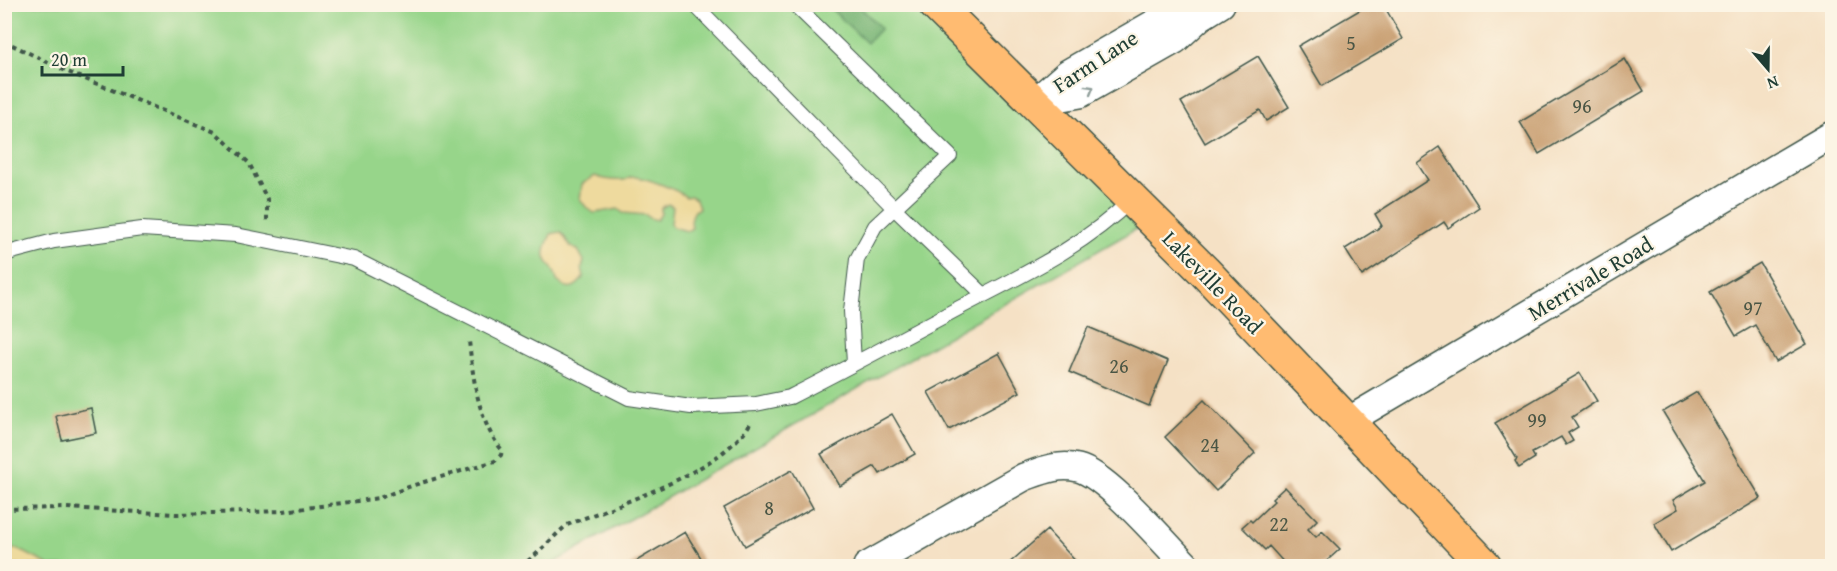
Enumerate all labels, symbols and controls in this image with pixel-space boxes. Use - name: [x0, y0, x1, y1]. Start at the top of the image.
- street label: Farm Lane: [1046, 21, 1144, 101]
- house number: 5: [1346, 28, 1356, 57]
- scale bar: [42, 39, 123, 77]
- north arrow: [1738, 39, 1798, 99]
- text: 20 m: [51, 46, 87, 73]
- text: N: [1764, 70, 1782, 96]
- one-way arrow: [1084, 84, 1094, 96]
- house number: 96: [1572, 91, 1592, 120]
- street label: Lakeville Road: [1155, 223, 1271, 341]
- street label: Merrivale Road: [1521, 228, 1659, 328]
- house number: 97: [1743, 293, 1763, 322]
- house number: 26: [1109, 351, 1129, 380]
- house number: 99: [1527, 405, 1547, 434]
- house number: 24: [1200, 430, 1220, 459]
- house number: 8: [764, 493, 774, 522]
- house number: 22: [1269, 509, 1289, 538]

